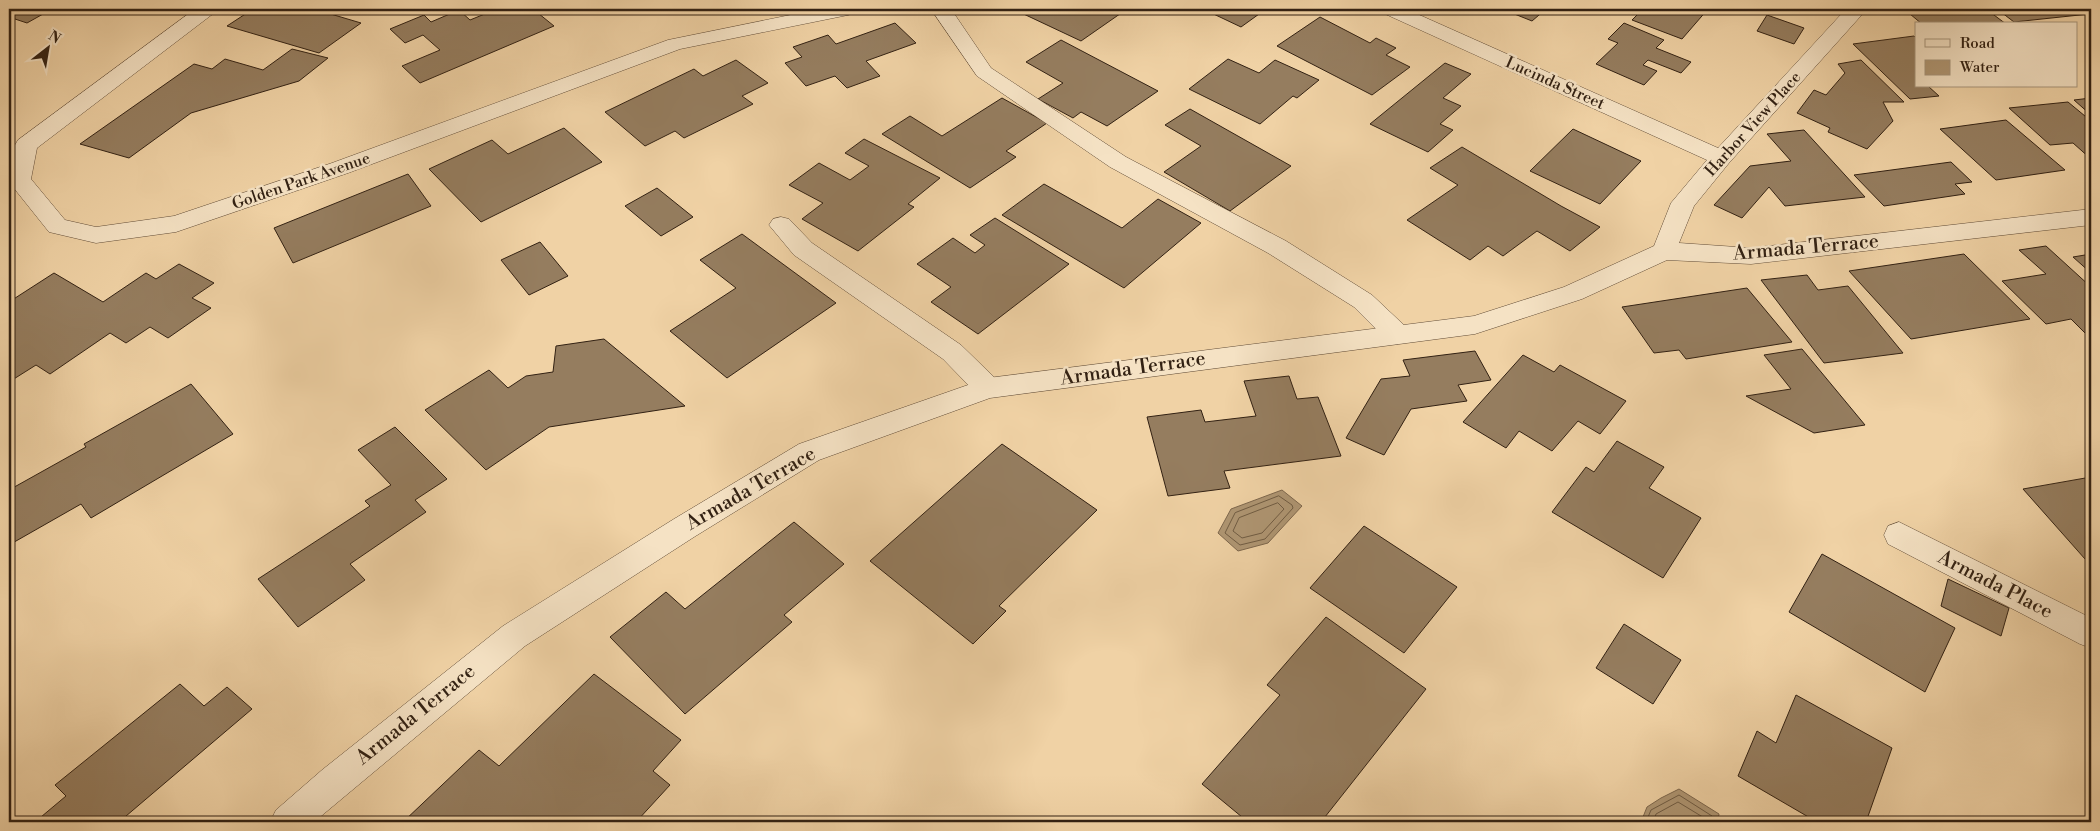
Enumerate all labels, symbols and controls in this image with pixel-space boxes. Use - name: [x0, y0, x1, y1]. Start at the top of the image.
- north arrow: [22, 22, 72, 72]
- legend: [1915, 22, 2078, 88]
- text: N: [45, 27, 64, 48]
- text: Road: [1960, 34, 1995, 53]
- street label: Lucinda Street: [1502, 52, 1608, 114]
- text: Water: [1959, 58, 2000, 77]
- street label: Harbor View Place: [1701, 67, 1805, 181]
- street label: Golden Park Avenue: [229, 148, 373, 214]
- street label: Armada Terrace: [1731, 229, 1880, 267]
- street label: Armada Terrace: [1058, 346, 1207, 392]
- street label: Armada Terrace: [681, 442, 821, 537]
- street label: Armada Place: [1932, 545, 2057, 625]
- street label: Armada Terrace: [351, 659, 481, 771]

